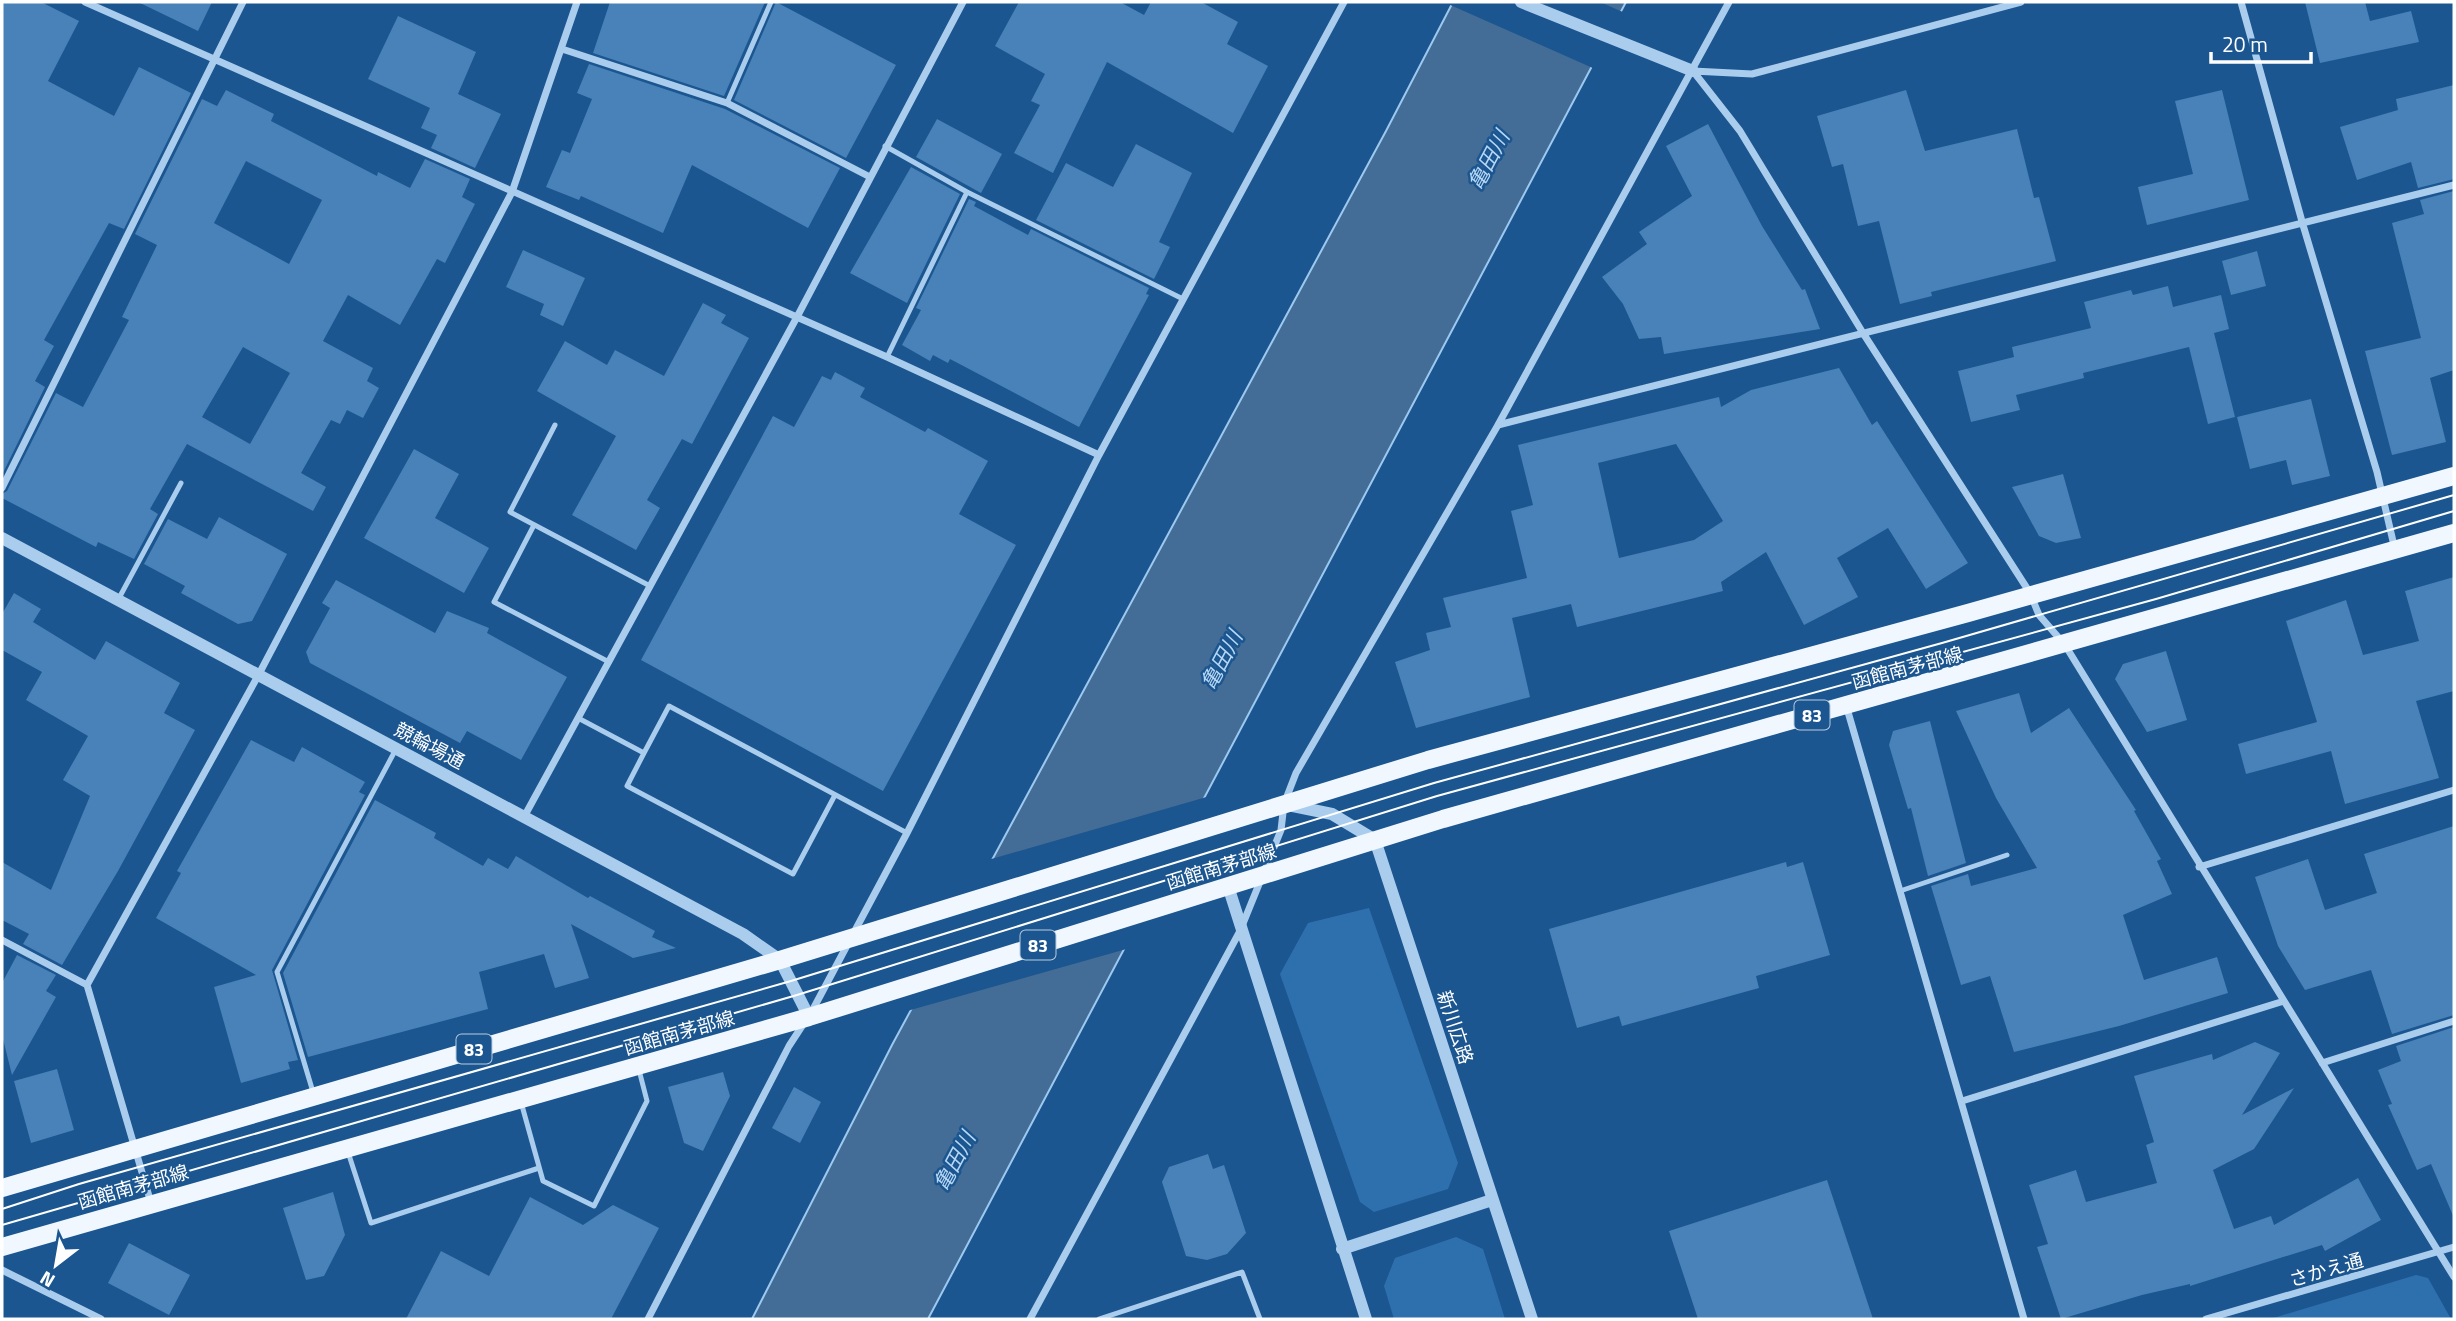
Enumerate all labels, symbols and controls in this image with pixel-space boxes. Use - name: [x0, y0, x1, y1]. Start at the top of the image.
- scale bar: [2211, 21, 2311, 65]
- text: 20 m: [2222, 28, 2268, 60]
- water label: 亀田川: [1459, 123, 1518, 195]
- water label: 亀田川: [1192, 623, 1251, 695]
- street label: 函館南茅部線: [1848, 638, 1966, 696]
- road number: 83: [1794, 700, 1829, 730]
- street label: 競輪場通: [390, 714, 470, 776]
- street label: 函館南茅部線: [1162, 835, 1280, 897]
- road number: 83: [1020, 930, 1056, 960]
- street label: 新川広路: [1430, 986, 1482, 1068]
- street label: 函館南茅部線: [620, 1002, 738, 1062]
- road number: 83: [456, 1034, 491, 1064]
- water label: 亀田川: [925, 1124, 984, 1196]
- street label: 函館南茅部線: [74, 1156, 192, 1216]
- north arrow: [21, 1230, 91, 1300]
- street label: さかえ通: [2285, 1245, 2367, 1293]
- text: N: [34, 1264, 60, 1296]

